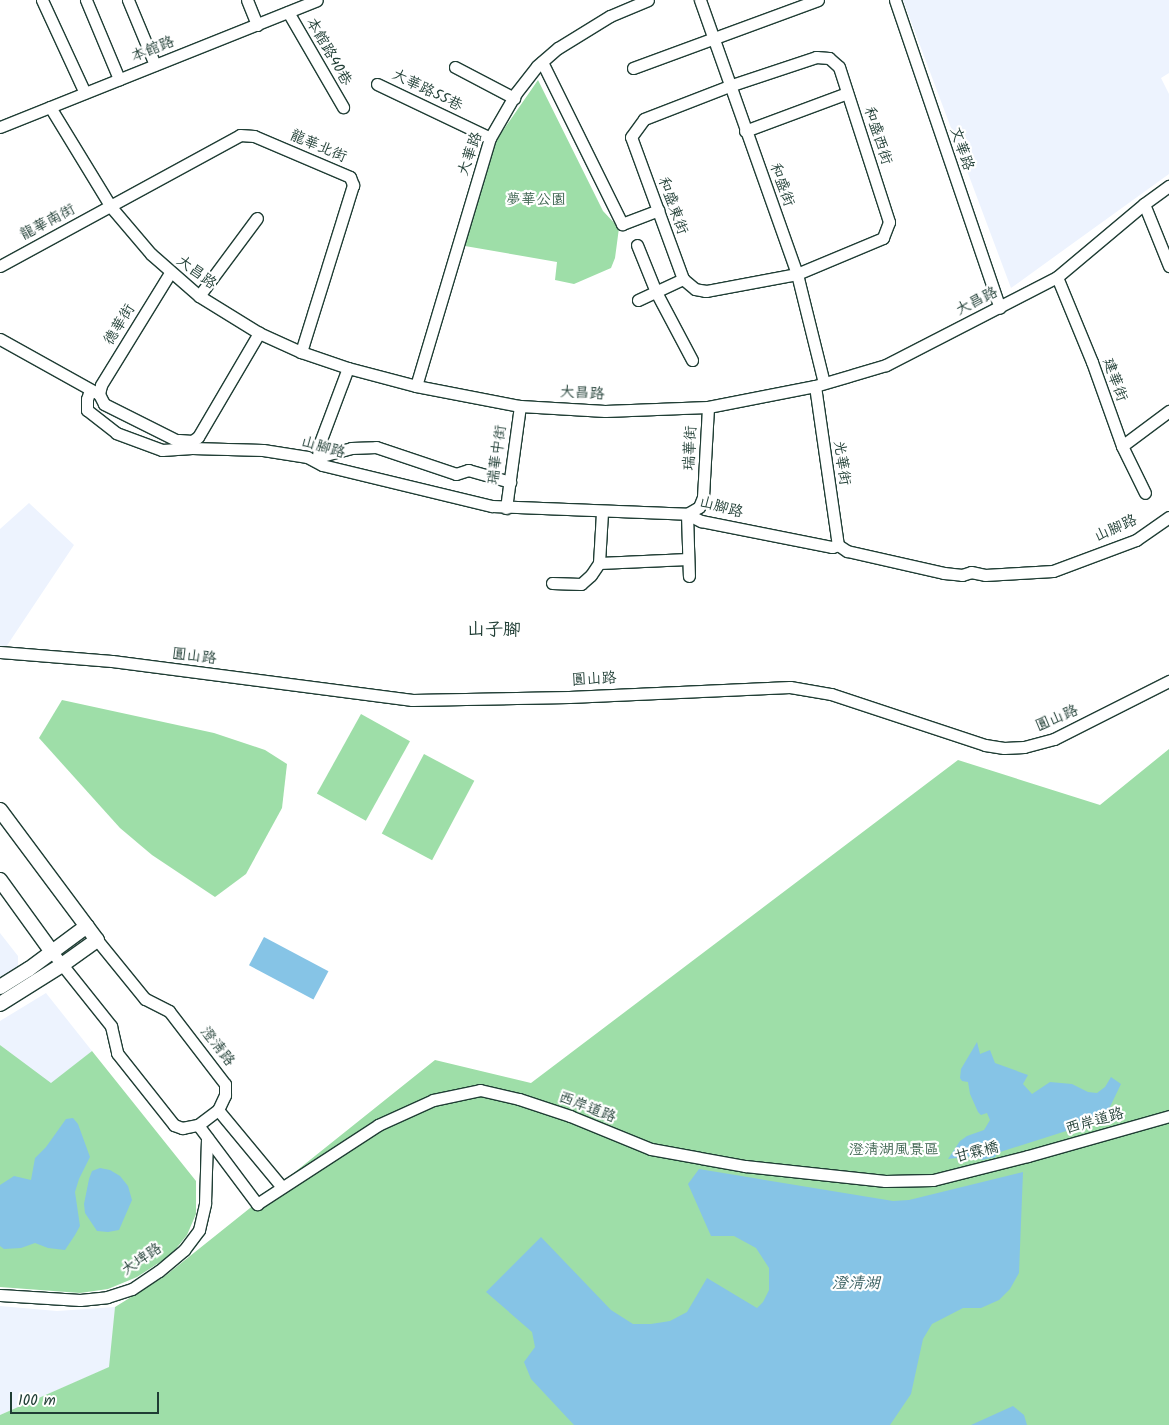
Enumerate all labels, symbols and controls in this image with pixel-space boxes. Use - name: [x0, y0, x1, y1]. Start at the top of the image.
- street label: 本館路40巷: [301, 15, 355, 89]
- street label: 本館路: [129, 33, 177, 67]
- street label: 大華路55巷: [389, 66, 465, 116]
- street label: 和盛西街: [859, 105, 895, 167]
- street label: 文華路: [945, 125, 977, 173]
- street label: 龍華北街: [287, 127, 349, 167]
- street label: 大華路: [455, 130, 487, 178]
- street label: 和盛街: [765, 161, 797, 209]
- street label: 和盛東街: [653, 175, 691, 237]
- park label: 夢華公園: [506, 192, 566, 210]
- street label: 龍華南街: [17, 201, 79, 245]
- street label: 大昌路: [173, 252, 219, 294]
- street label: 大昌路: [953, 284, 1001, 320]
- street label: 德華街: [100, 301, 140, 349]
- street label: 建華街: [1098, 356, 1130, 404]
- street label: 大昌路: [559, 384, 605, 404]
- street label: 瑞華中街: [485, 424, 511, 486]
- street label: 瑞華街: [681, 425, 701, 471]
- street label: 山腳路: [299, 433, 347, 463]
- street label: 光華街: [829, 439, 853, 487]
- street label: 山腳路: [697, 493, 745, 523]
- street label: 山腳路: [1092, 512, 1140, 546]
- district label: 山子腳: [467, 620, 521, 642]
- street label: 圓山路: [171, 645, 217, 669]
- street label: 圓山路: [571, 670, 617, 690]
- street label: 圓山路: [1033, 702, 1081, 736]
- street label: 澄清路: [196, 1024, 238, 1070]
- street label: 西岸道路: [556, 1089, 618, 1127]
- street label: 西岸道路: [1064, 1105, 1126, 1139]
- street label: 甘霖橋: [953, 1139, 1001, 1167]
- park label: 澄清湖風景區: [849, 1142, 939, 1160]
- street label: 大埤路: [118, 1240, 166, 1280]
- water label: 澄清湖: [832, 1274, 880, 1294]
- scale bar: [12, 1382, 161, 1414]
- text: 100 m: [18, 1389, 56, 1413]

